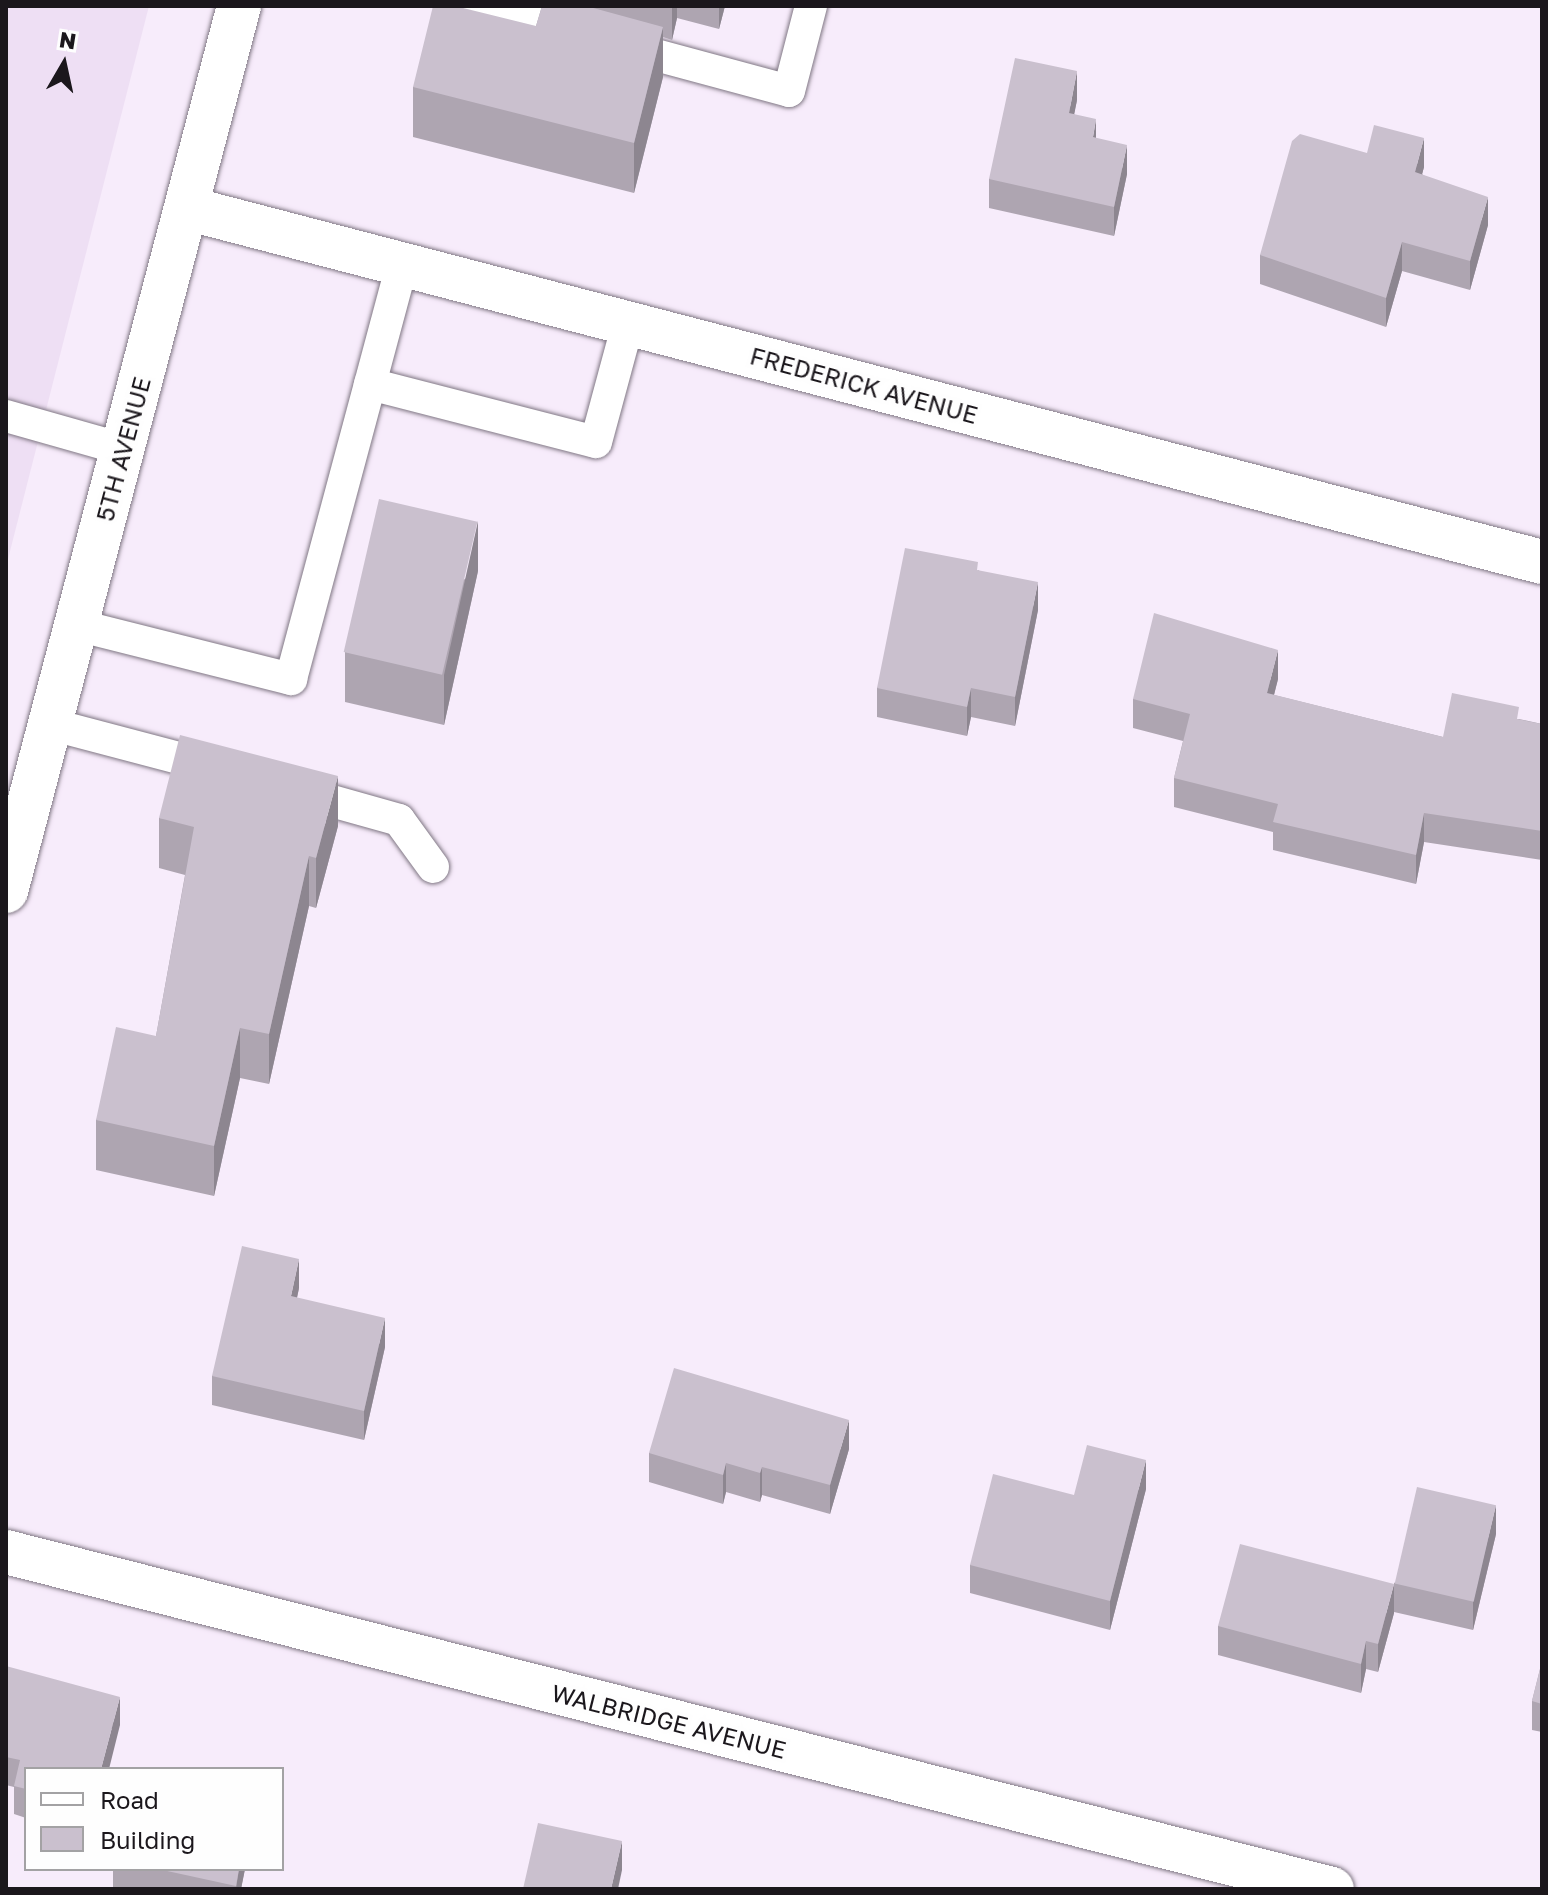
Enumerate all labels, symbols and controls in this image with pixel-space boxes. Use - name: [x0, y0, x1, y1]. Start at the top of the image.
- north arrow: [24, 24, 104, 104]
- text: N: [57, 25, 78, 54]
- street label: FREDERICK AVENUE: [747, 341, 981, 429]
- street label: 5TH AVENUE: [90, 374, 156, 524]
- street label: WALBRIDGE AVENUE: [549, 1678, 789, 1764]
- legend: [24, 1767, 284, 1871]
- text: Road: [100, 1785, 159, 1814]
- text: Building: [100, 1825, 195, 1854]

